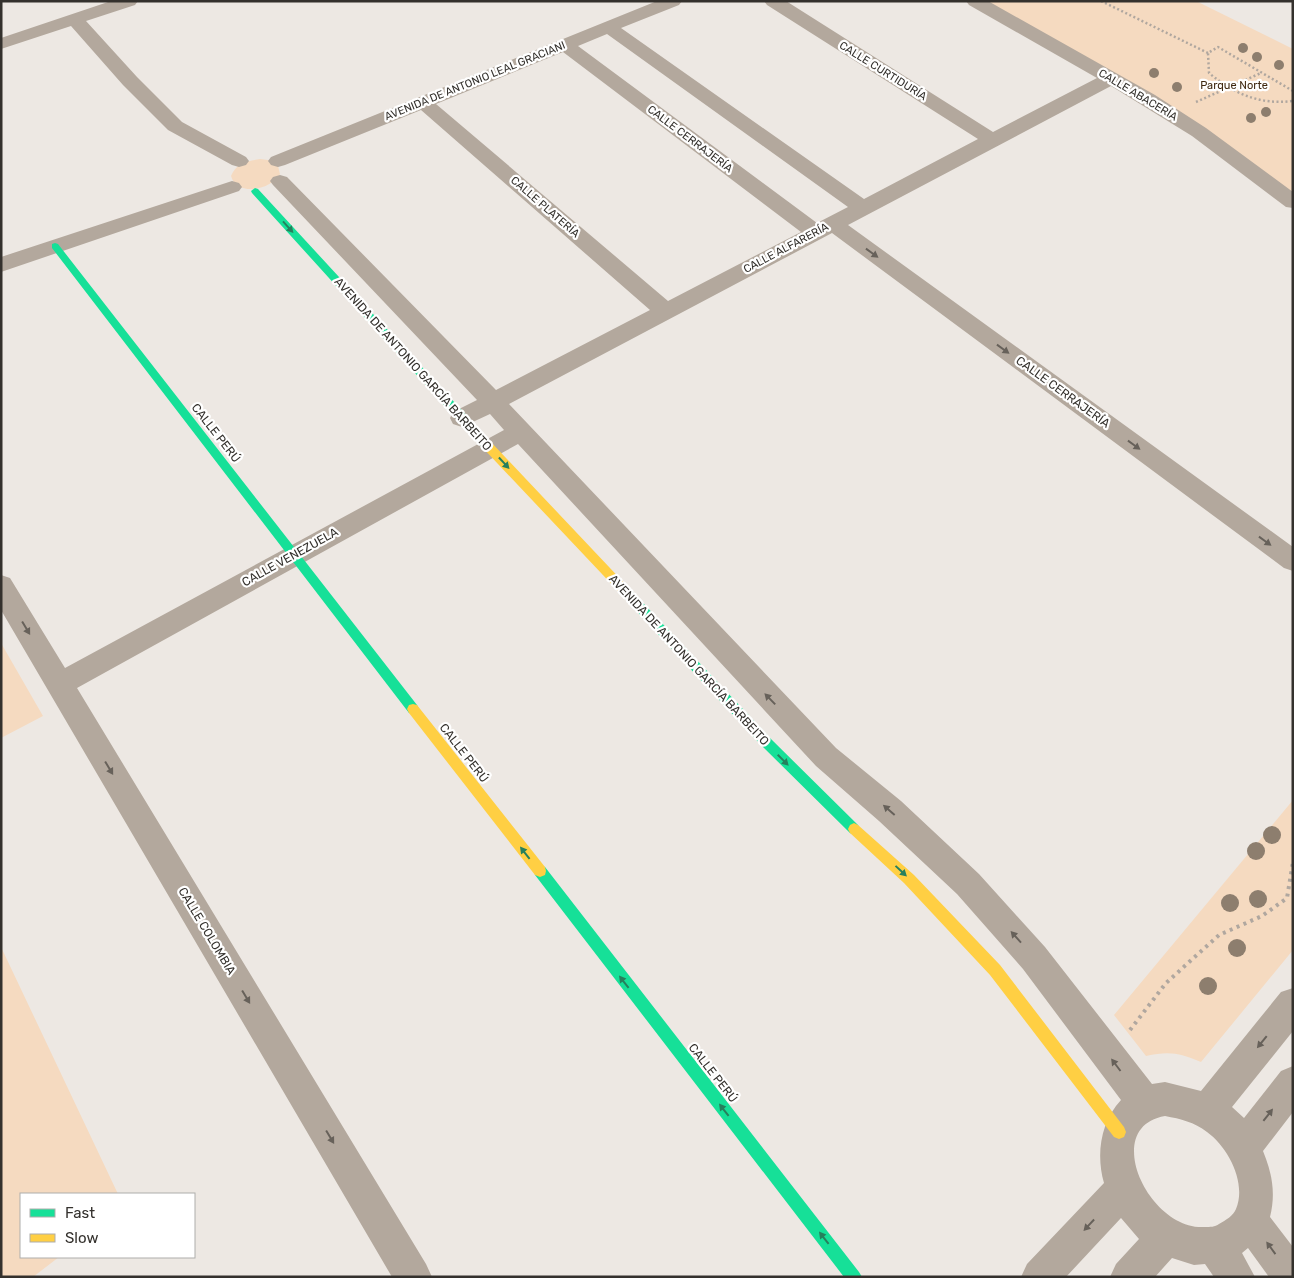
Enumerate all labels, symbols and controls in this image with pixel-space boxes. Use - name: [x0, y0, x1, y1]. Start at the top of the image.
- street label: AVENIDA DE ANTONIO LEAL GRACIANI: [383, 39, 567, 123]
- street label: CALLE CURTIDURÍA: [837, 39, 930, 104]
- street label: CALLE ABACERÍA: [1096, 66, 1180, 124]
- park label: Parque Norte: [1200, 79, 1268, 92]
- street label: CALLE CERRAJERÍA: [645, 103, 736, 176]
- street label: CALLE PLATERÍA: [508, 174, 582, 241]
- street label: CALLE ALFARERÍA: [741, 220, 831, 276]
- one-way arrow: [282, 221, 294, 233]
- one-way arrow: [865, 247, 878, 258]
- street label: AVENIDA DE ANTONIO GARCÍA BARBEITO: [331, 275, 495, 453]
- one-way arrow: [996, 344, 1010, 354]
- street label: CALLE CERRAJERÍA: [1013, 353, 1113, 431]
- street label: CALLE PERÚ: [189, 401, 243, 465]
- one-way arrow: [1127, 440, 1141, 450]
- one-way arrow: [498, 457, 510, 469]
- street label: CALLE VENEZUELA: [239, 525, 341, 589]
- one-way arrow: [1258, 536, 1272, 546]
- street label: AVENIDA DE ANTONIO GARCÍA BARBEITO: [606, 572, 772, 748]
- one-way arrow: [22, 621, 31, 635]
- one-way arrow: [764, 693, 776, 705]
- street label: CALLE PERÚ: [437, 721, 491, 785]
- one-way arrow: [777, 753, 789, 765]
- one-way arrow: [105, 761, 114, 774]
- one-way arrow: [883, 804, 895, 816]
- one-way arrow: [519, 847, 530, 860]
- one-way arrow: [895, 865, 907, 877]
- street label: CALLE COLOMBIA: [175, 885, 239, 977]
- one-way arrow: [1010, 932, 1022, 944]
- one-way arrow: [619, 976, 630, 989]
- one-way arrow: [242, 991, 251, 1004]
- one-way arrow: [1257, 1035, 1268, 1048]
- street label: CALLE PERÚ: [686, 1041, 740, 1105]
- one-way arrow: [1111, 1059, 1122, 1072]
- one-way arrow: [719, 1104, 730, 1117]
- one-way arrow: [1263, 1109, 1274, 1122]
- one-way arrow: [325, 1130, 334, 1143]
- legend: [20, 1193, 195, 1258]
- text: Fast: [65, 1204, 95, 1222]
- one-way arrow: [1083, 1218, 1095, 1230]
- text: Slow: [65, 1229, 98, 1247]
- one-way arrow: [819, 1231, 829, 1245]
- one-way arrow: [1266, 1241, 1276, 1255]

